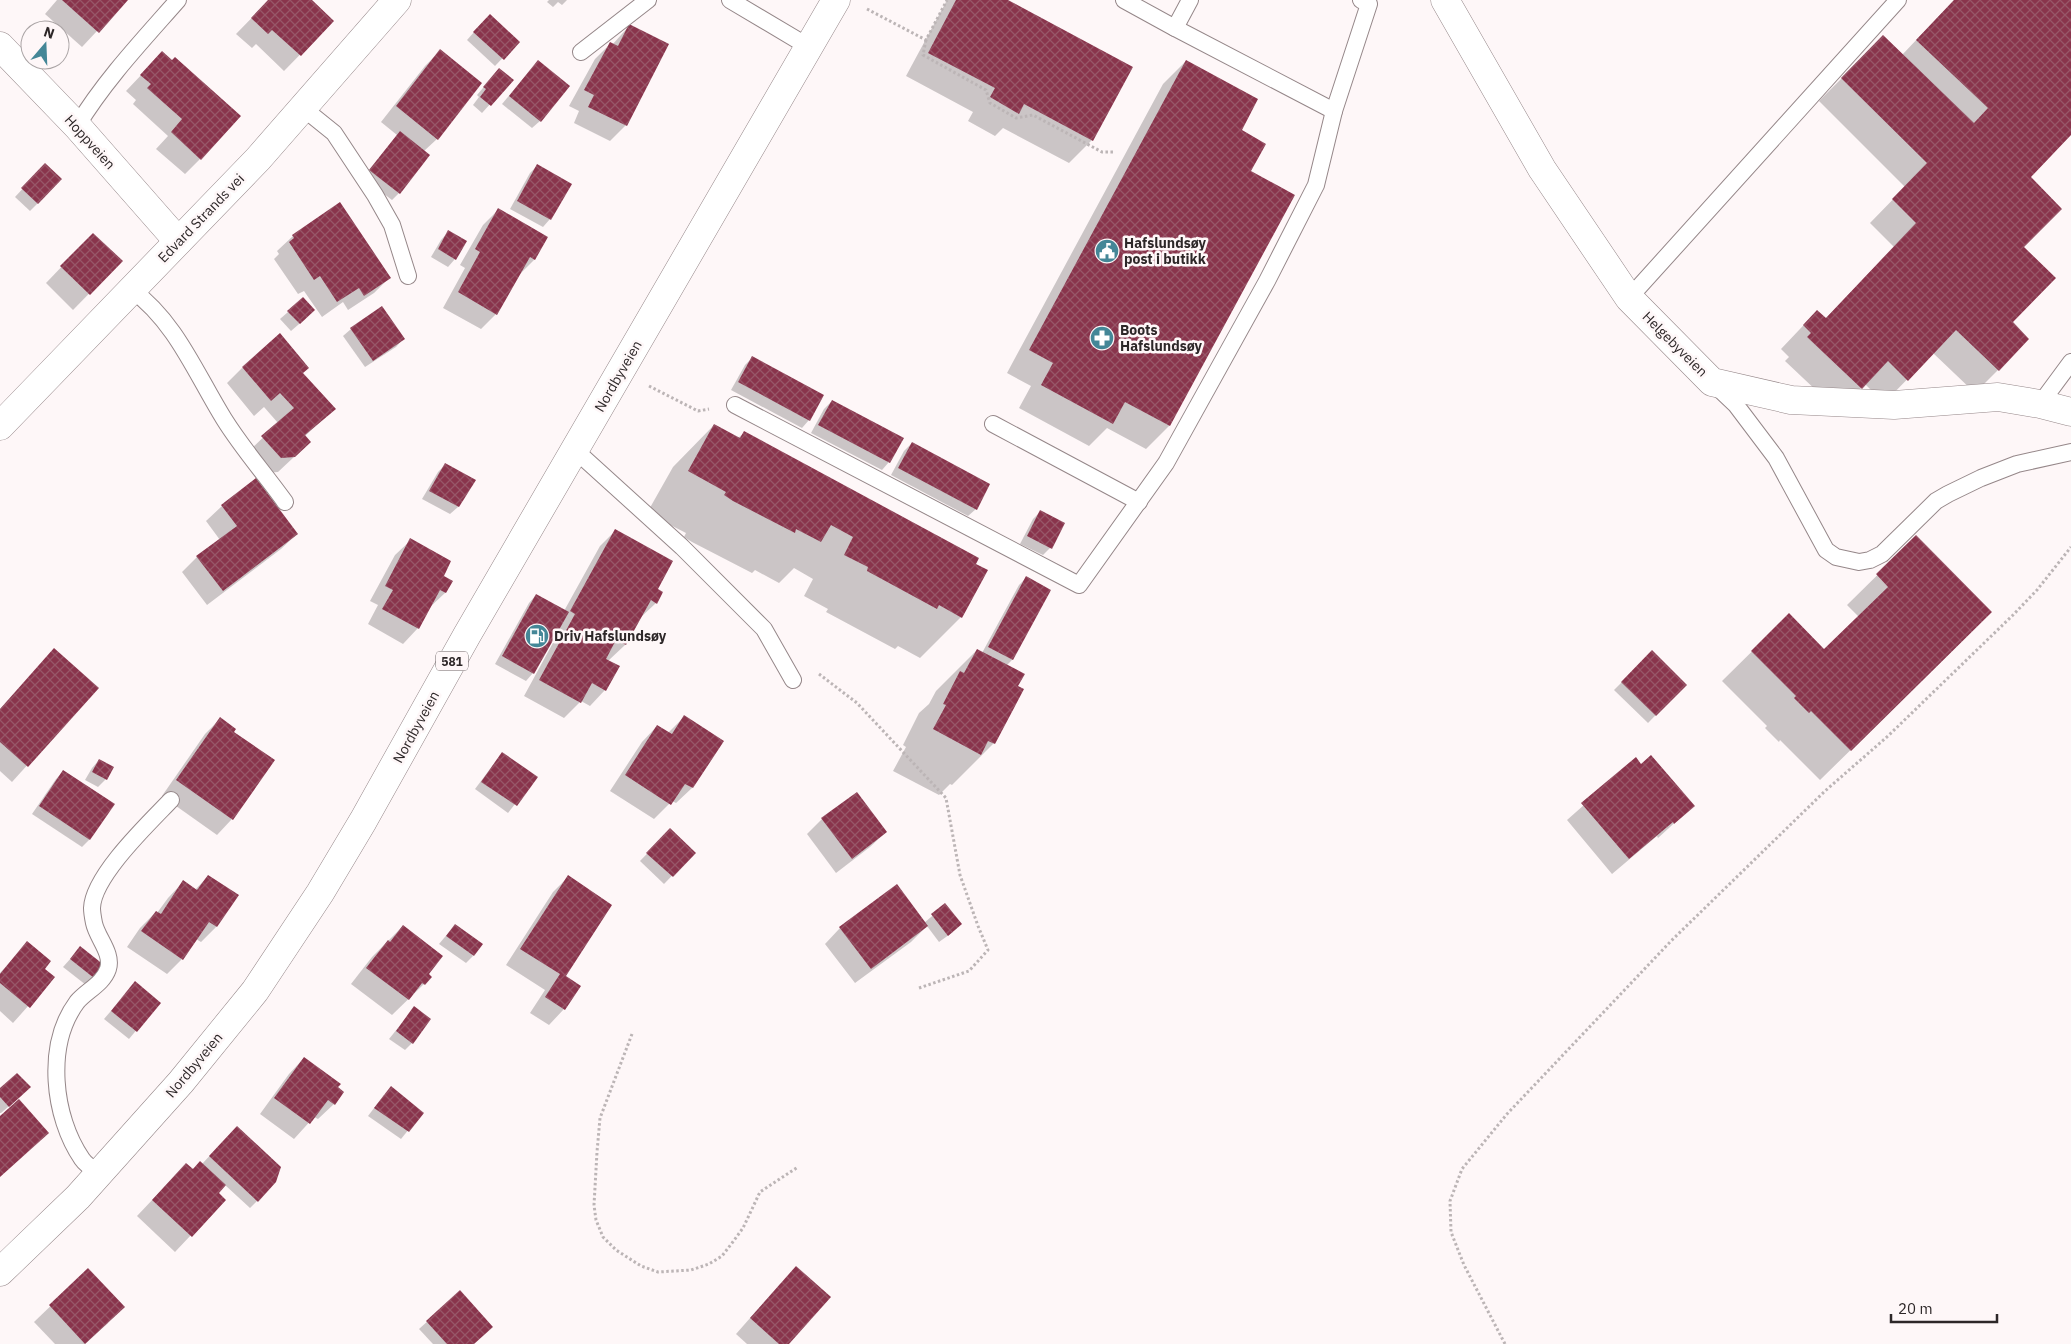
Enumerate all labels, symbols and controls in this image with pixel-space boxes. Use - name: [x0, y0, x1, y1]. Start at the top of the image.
- north arrow: [20, 20, 70, 70]
- text: N: [42, 23, 57, 43]
- street label: Hoppveien: [61, 111, 119, 173]
- street label: Edvard Strands vei: [154, 170, 248, 266]
- place label: Hafslundsøy post i butikk: [1124, 234, 1207, 268]
- public building icon: Hafslundsøy post i butikk: [1094, 238, 1120, 264]
- street label: Helgebyveien: [1639, 308, 1711, 380]
- place label: Boots Hafslundsøy: [1120, 321, 1203, 355]
- pharmacy icon: Boots Hafslundsøy: [1089, 325, 1115, 351]
- street label: Nordbyveien: [590, 337, 646, 415]
- fuel station icon: Driv Hafslundsøy: [524, 623, 550, 649]
- place label: Driv Hafslundsøy: [554, 627, 667, 645]
- road number: 581: [436, 651, 468, 670]
- street label: Nordbyveien: [389, 688, 443, 766]
- street label: Nordbyveien: [162, 1029, 226, 1101]
- scale bar: [1891, 1292, 1997, 1324]
- text: 20 m: [1898, 1299, 1933, 1318]

